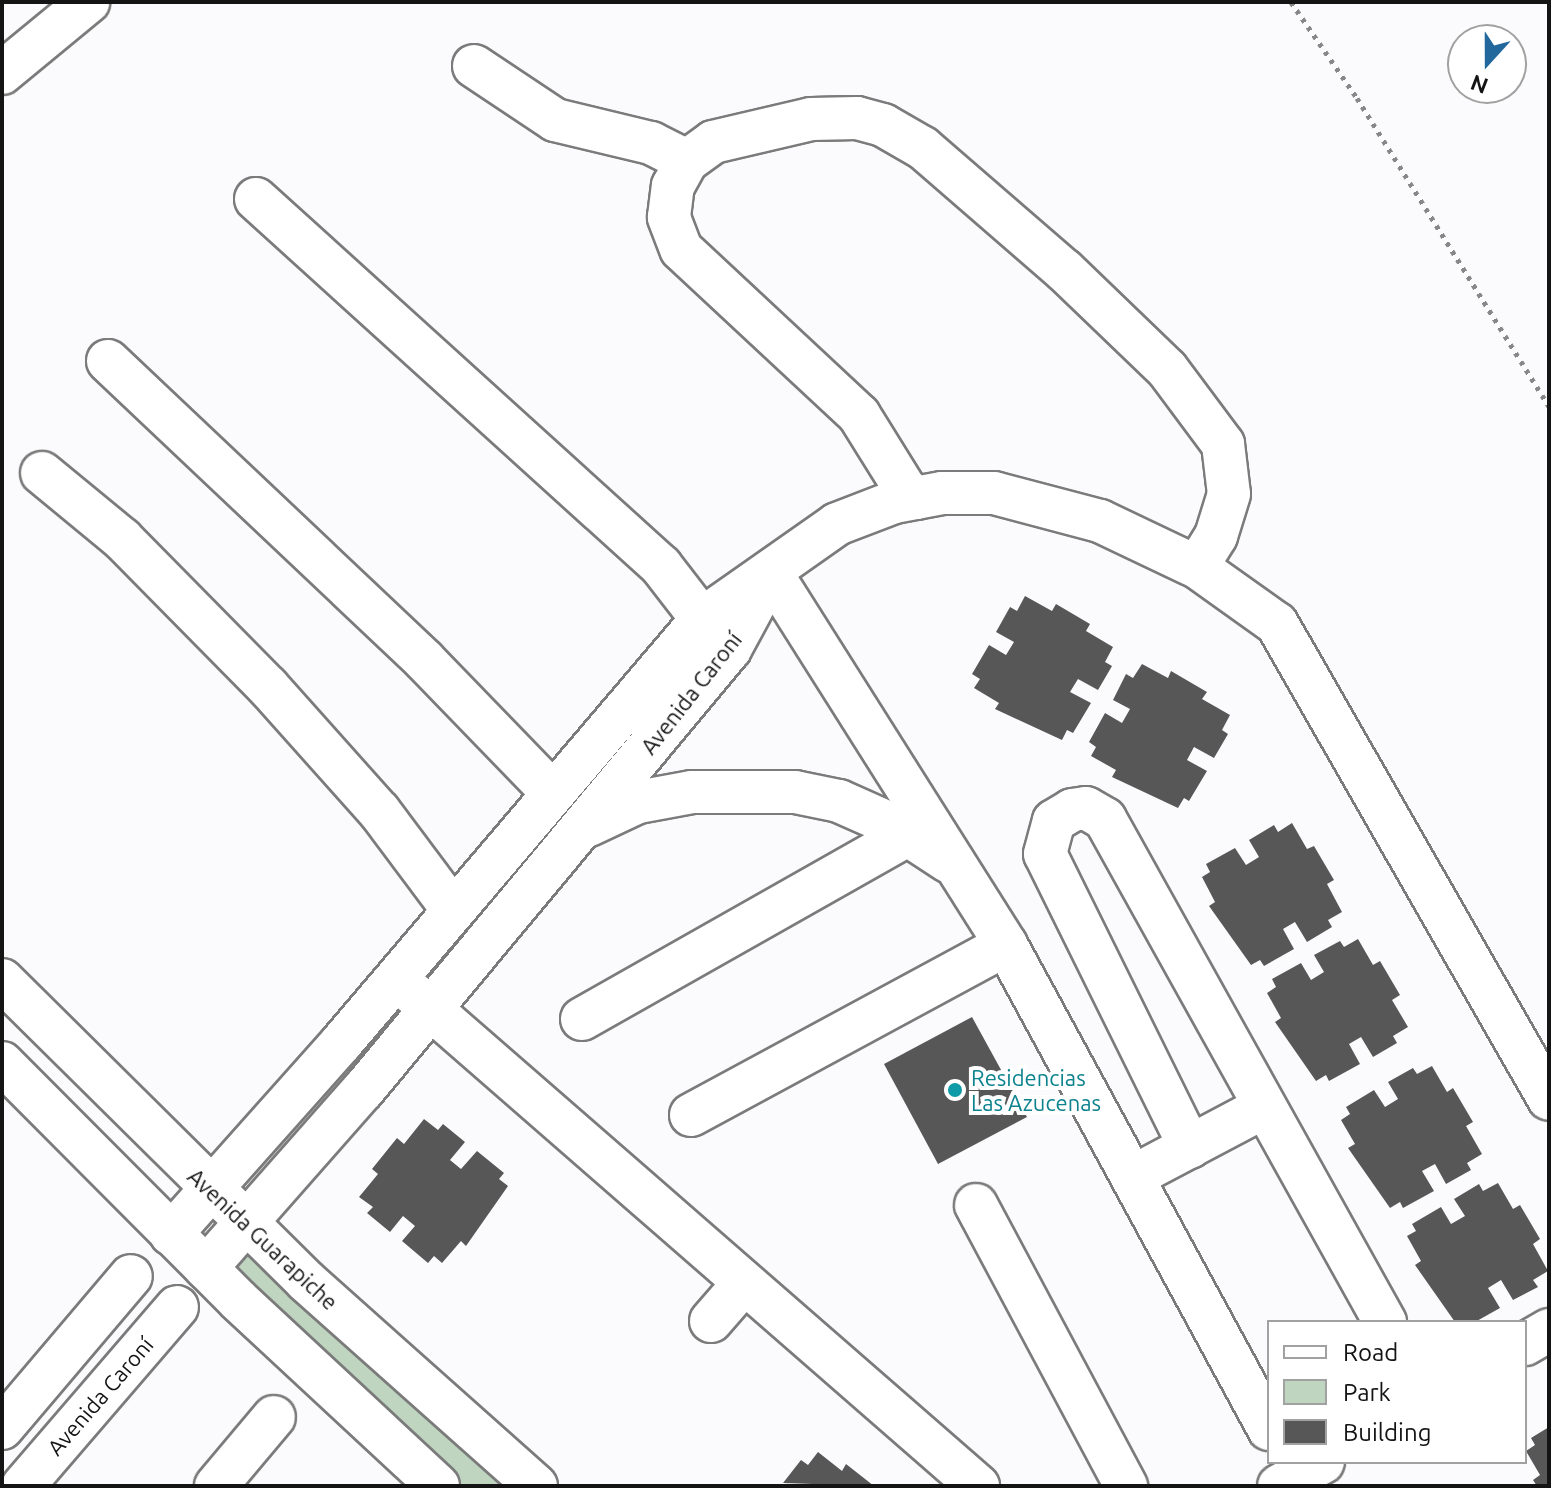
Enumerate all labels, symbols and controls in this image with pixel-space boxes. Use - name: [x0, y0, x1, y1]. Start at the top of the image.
- north arrow: [1447, 24, 1527, 104]
- text: N: [1467, 70, 1491, 100]
- street label: Avenida Caroní: [635, 627, 747, 759]
- place label: Residencias Las Azucenas: [971, 1064, 1101, 1116]
- marker: Residencias Las Azucenas: [946, 1081, 964, 1099]
- street label: Avenida Guarapiche: [183, 1163, 343, 1315]
- legend: [1267, 1320, 1527, 1464]
- street label: Avenida Caroní: [42, 1332, 158, 1460]
- text: Road: [1343, 1339, 1398, 1366]
- text: Park: [1343, 1379, 1391, 1406]
- text: Building: [1343, 1419, 1431, 1446]

